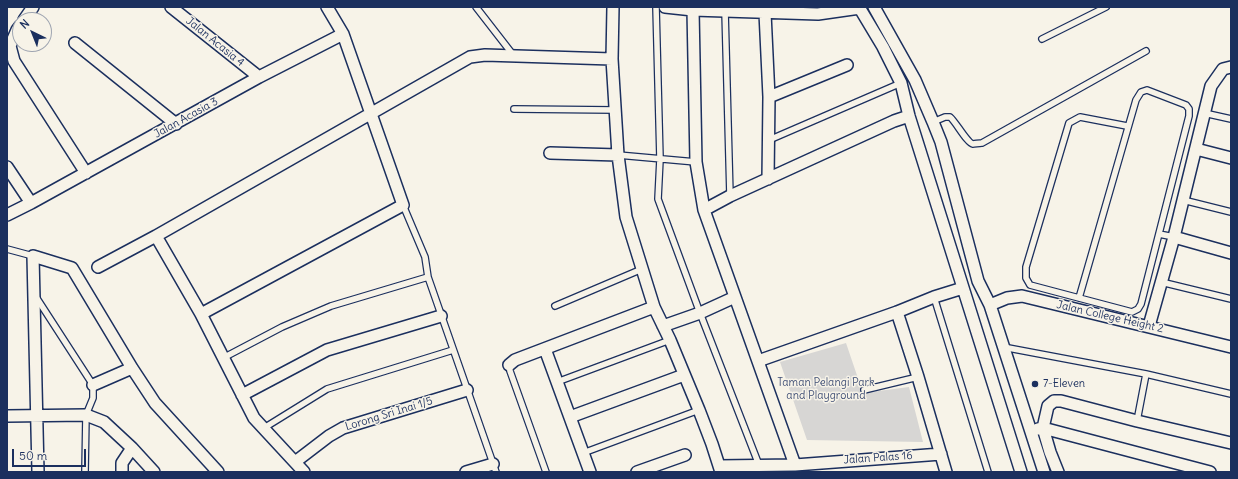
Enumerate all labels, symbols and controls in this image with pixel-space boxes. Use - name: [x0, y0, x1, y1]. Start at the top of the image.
- north arrow: [12, 12, 52, 52]
- street label: Jalan Acasia 4: [183, 14, 247, 70]
- text: N: [17, 16, 32, 32]
- street label: Jalan Acasia 3: [152, 95, 220, 141]
- street label: Jalan College Height 2: [1055, 298, 1165, 336]
- park label: Taman Pelangi Park and Playground: [777, 376, 875, 402]
- place label: 7-Eleven: [1043, 377, 1085, 391]
- marker: 7-Eleven: [1030, 379, 1040, 389]
- street label: Lorong Sri Inai 1/5: [344, 394, 434, 434]
- scale bar: [14, 441, 88, 467]
- text: 50 m: [19, 448, 47, 463]
- street label: Jalan Palas 16: [843, 449, 913, 467]

